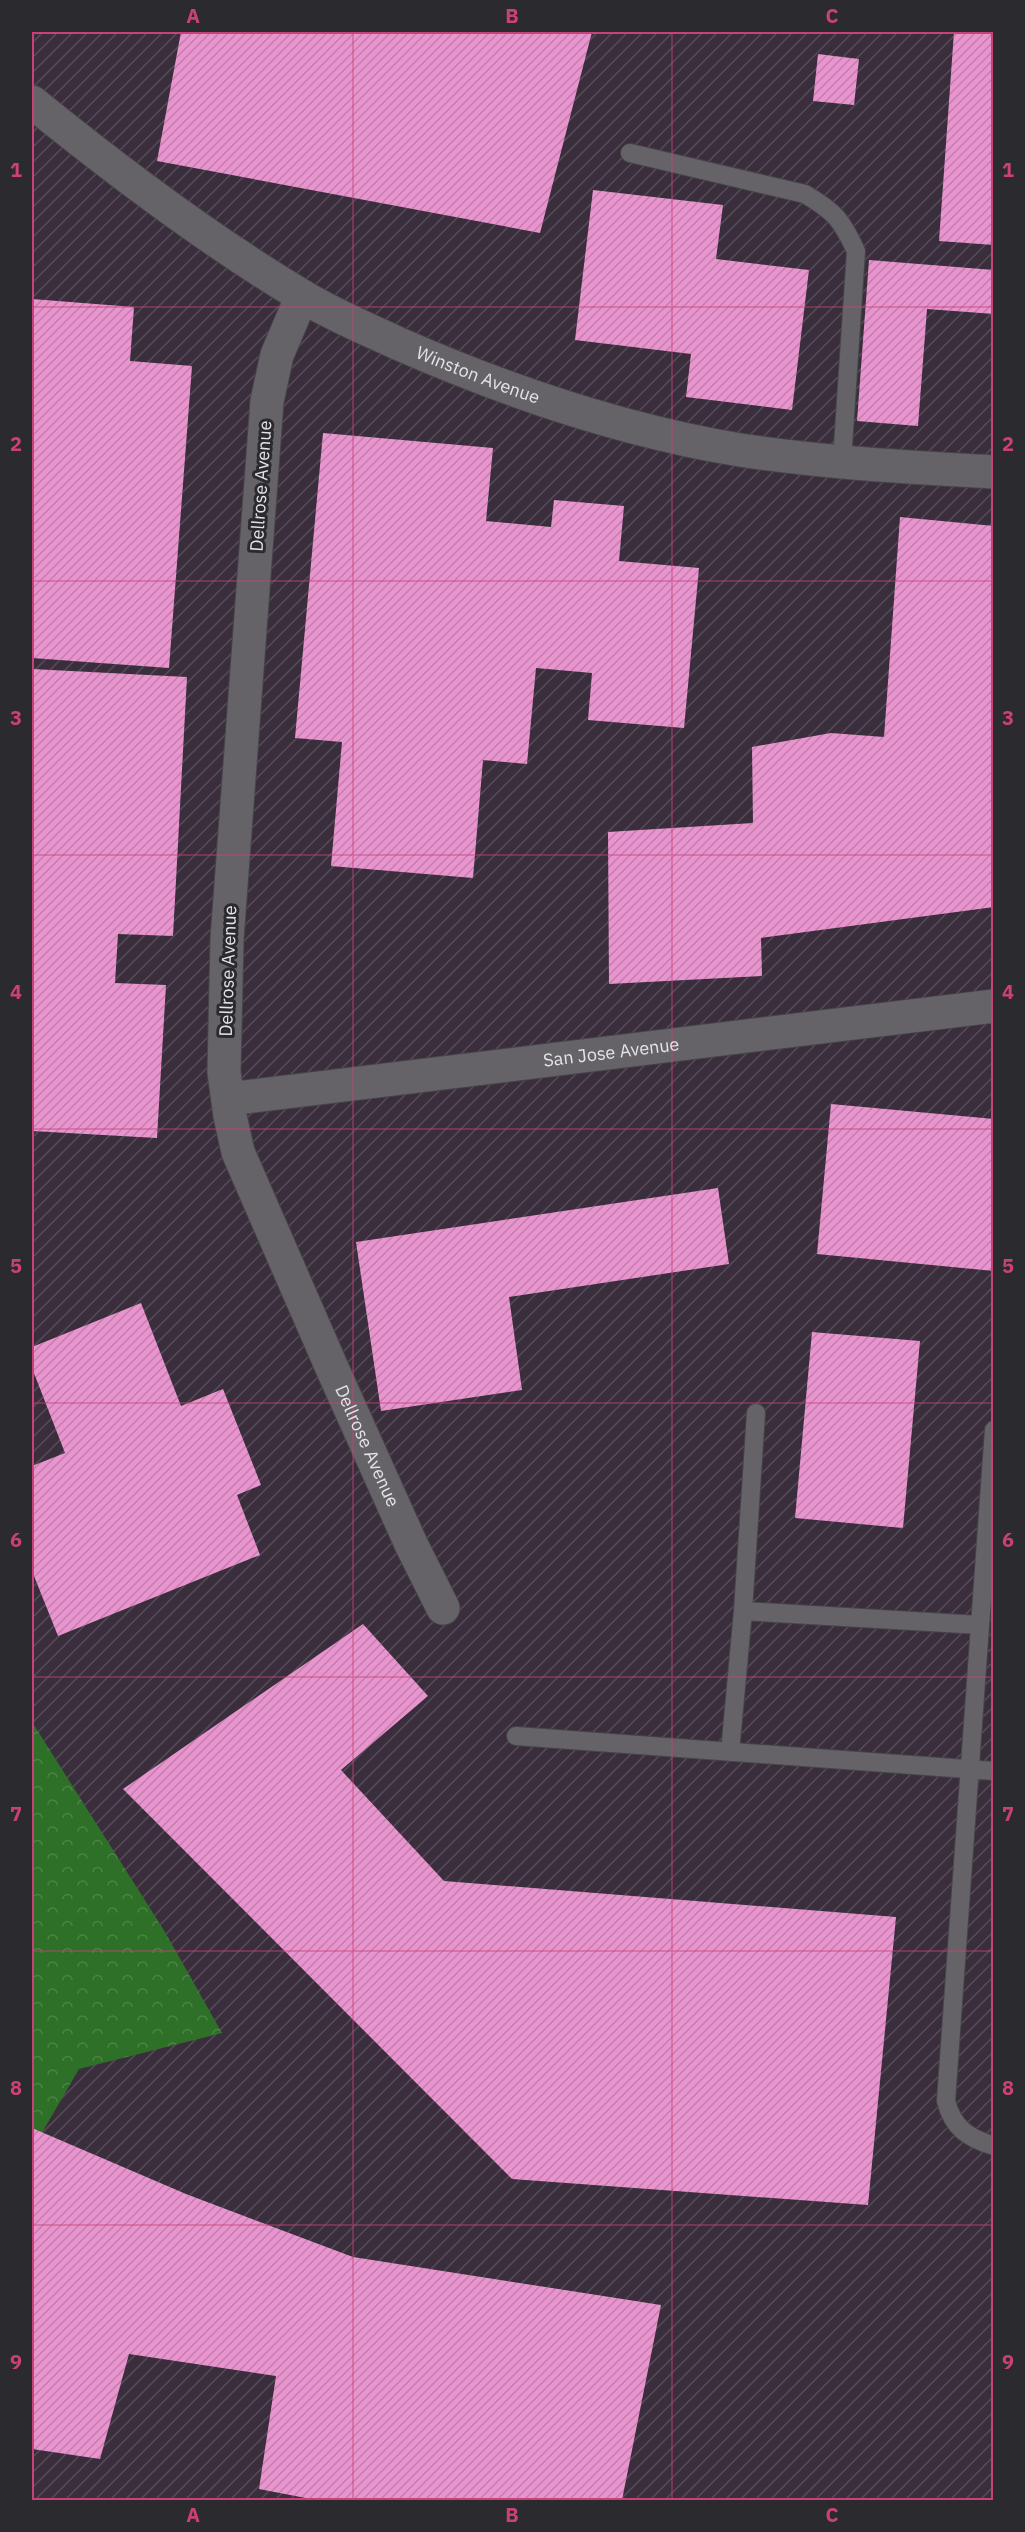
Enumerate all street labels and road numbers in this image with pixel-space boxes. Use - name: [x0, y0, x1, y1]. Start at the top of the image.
- street label: Winston Avenue: [413, 341, 543, 409]
- street label: Dellrose Avenue: [244, 420, 277, 552]
- street label: Dellrose Avenue: [214, 905, 241, 1037]
- street label: San Jose Avenue: [542, 1032, 681, 1072]
- street label: Dellrose Avenue: [330, 1381, 405, 1511]

